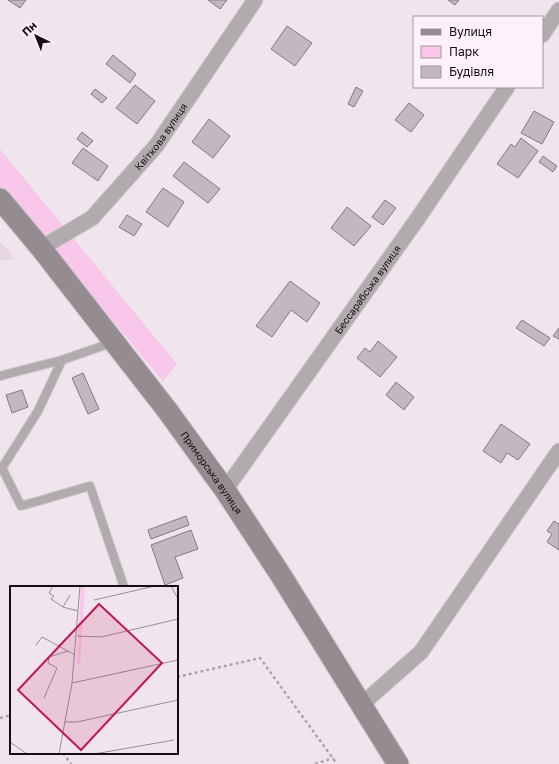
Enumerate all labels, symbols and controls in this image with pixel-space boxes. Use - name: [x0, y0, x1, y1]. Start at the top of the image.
- north arrow: [16, 16, 56, 56]
- legend: [413, 16, 543, 88]
- text: Пн: [19, 18, 39, 38]
- text: Вулиця: [449, 24, 492, 39]
- text: Парк: [449, 44, 479, 59]
- text: Будівля: [449, 64, 494, 79]
- street label: Квіткова вулиця: [132, 101, 189, 172]
- street label: Бессарабська вулиця: [332, 243, 403, 336]
- street label: Приморська вулиця: [178, 429, 245, 516]
- inset map: [10, 586, 178, 754]

